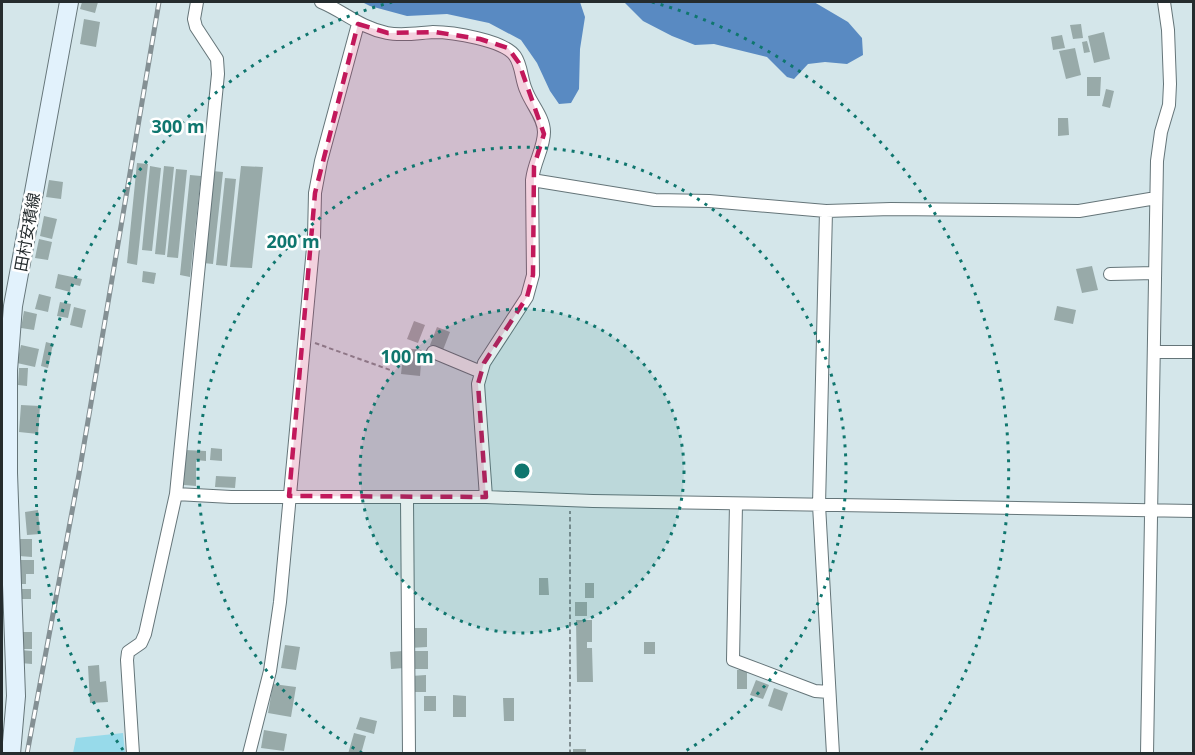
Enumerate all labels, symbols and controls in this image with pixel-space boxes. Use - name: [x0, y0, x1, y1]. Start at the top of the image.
- text: 300 m: [151, 114, 205, 138]
- street label: 田村安積線: [9, 191, 45, 273]
- text: 200 m: [266, 229, 320, 253]
- text: 100 m: [380, 344, 434, 368]
- centre of rings: [512, 461, 532, 481]

